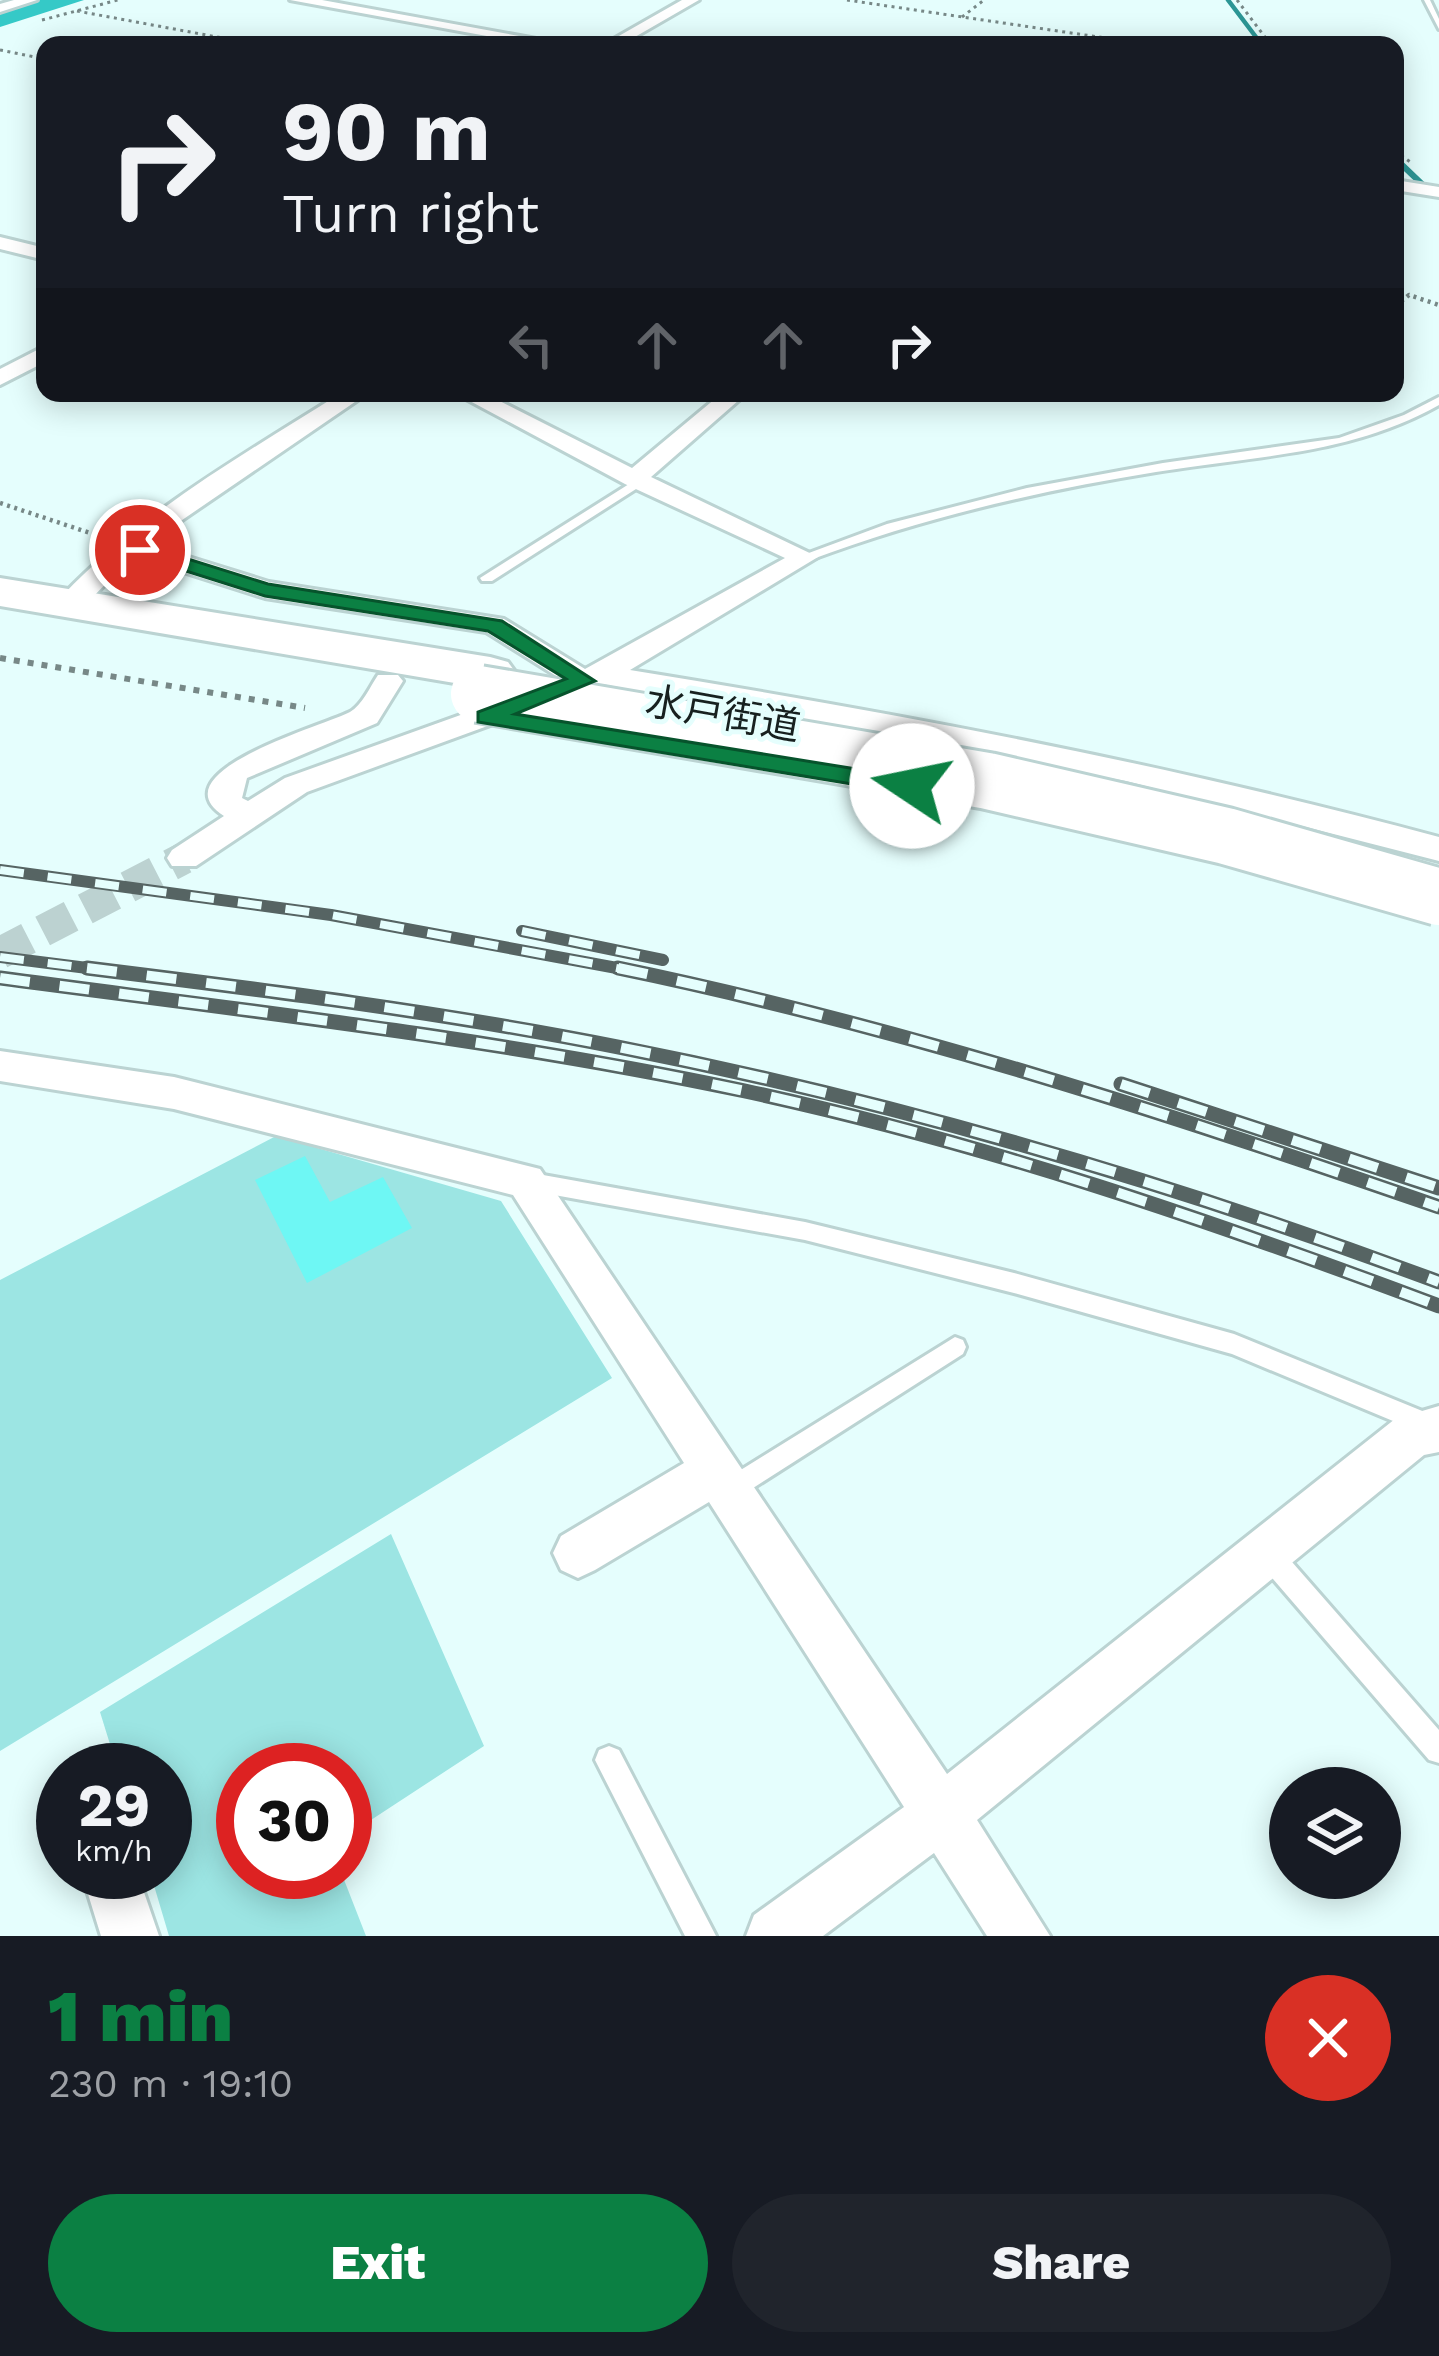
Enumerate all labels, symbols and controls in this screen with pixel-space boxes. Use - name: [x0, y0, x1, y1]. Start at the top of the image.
- text: 90 m: [282, 82, 491, 180]
- icon: right: [84, 84, 240, 240]
- text: Turn right: [282, 182, 539, 245]
- icon: left: [498, 312, 564, 378]
- icon: ahead: [624, 312, 690, 378]
- icon: ahead: [750, 312, 816, 378]
- icon: right: [876, 312, 942, 378]
- pin: [89, 499, 191, 601]
- icon: arrive: [107, 517, 173, 583]
- street label: 水戸街道: [642, 678, 804, 749]
- position arrow: [849, 723, 975, 849]
- speed limit sign: 30: [216, 1743, 372, 1899]
- map controls: [1269, 1767, 1401, 1899]
- button: layers: [1269, 1767, 1401, 1899]
- text: 29: [78, 1770, 150, 1841]
- text: km/h: [75, 1833, 153, 1868]
- text: 1 min: [48, 1974, 233, 2058]
- button: close: [1265, 1975, 1391, 2101]
- text: 230 m · 19:10: [48, 2061, 293, 2106]
- button: Exit: [48, 2194, 708, 2332]
- button: Share: [732, 2194, 1391, 2332]

